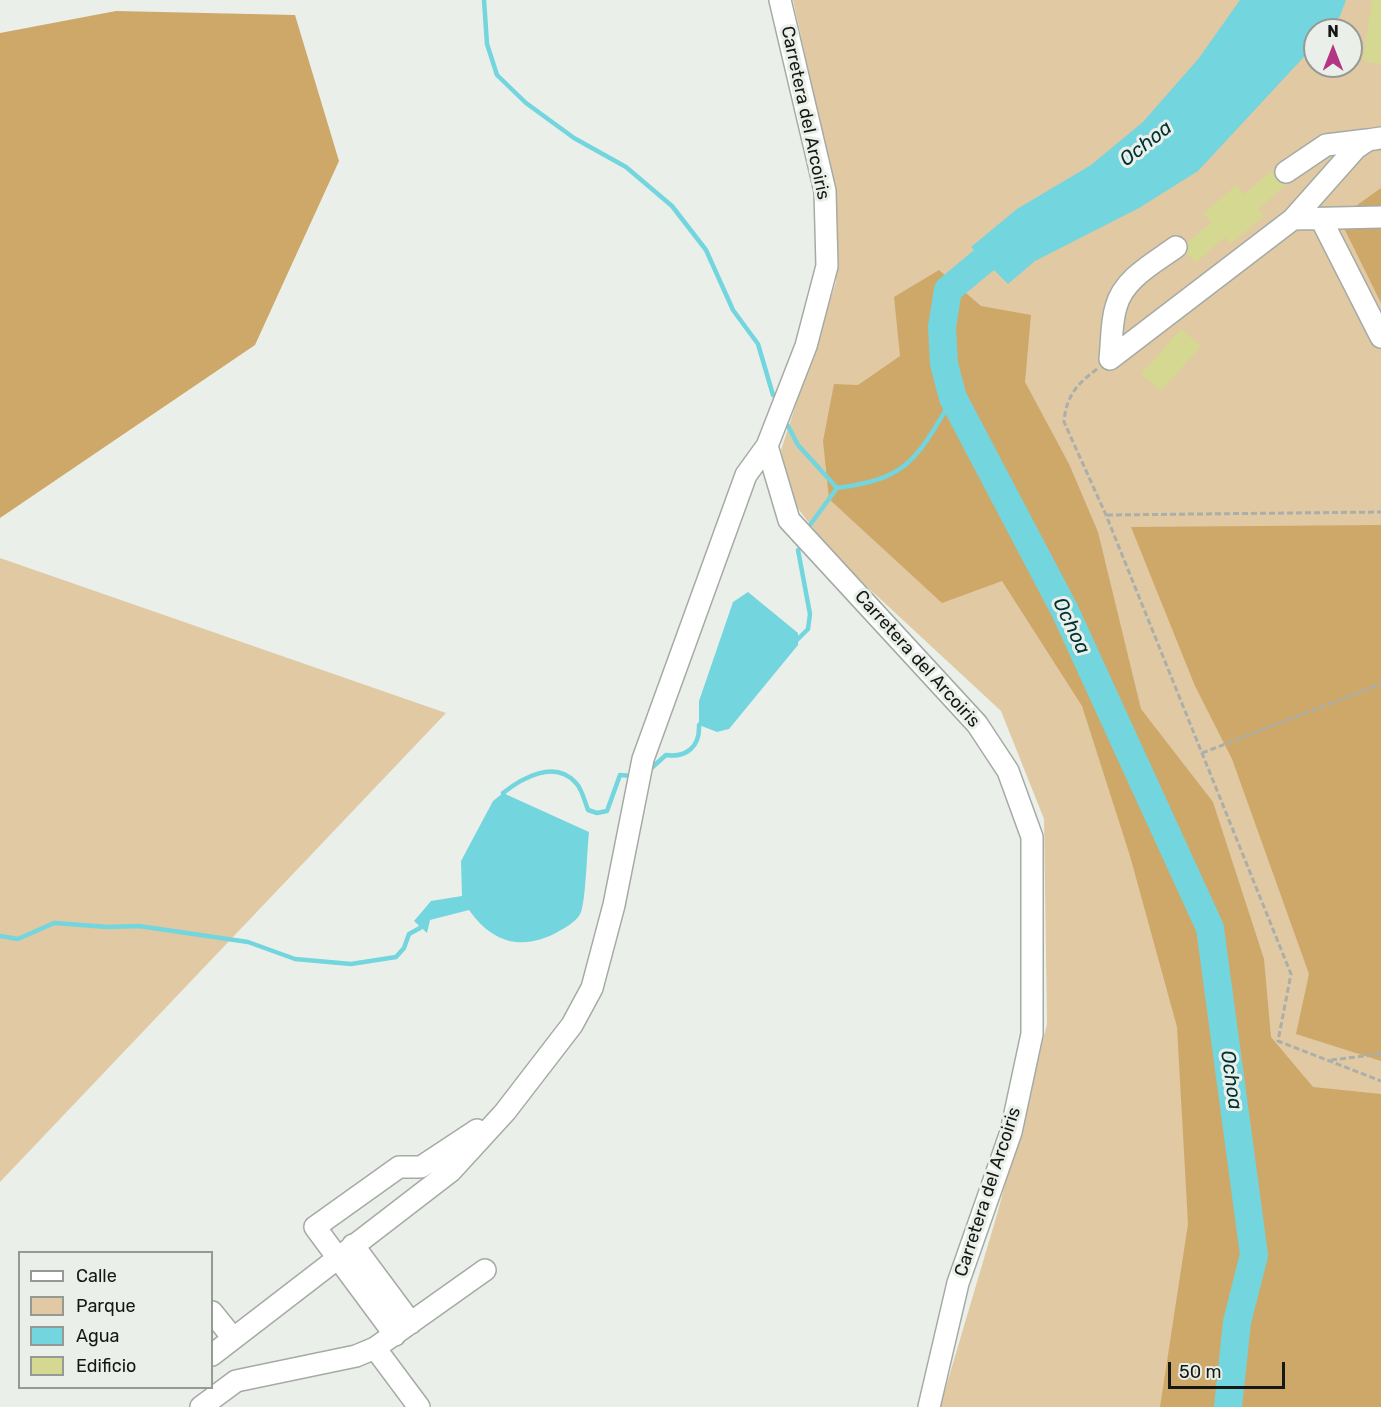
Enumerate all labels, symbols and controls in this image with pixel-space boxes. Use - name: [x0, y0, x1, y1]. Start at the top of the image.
- north arrow: [1303, 18, 1363, 78]
- text: N: [1327, 22, 1339, 41]
- street label: Carretera del Arcoiris: [776, 24, 834, 202]
- water label: Ochoa: [1115, 116, 1177, 172]
- street label: Carretera del Arcoiris: [850, 586, 984, 732]
- water label: Ochoa: [1047, 594, 1095, 658]
- water label: Ochoa: [1215, 1049, 1247, 1111]
- street label: Carretera del Arcoiris: [950, 1105, 1026, 1279]
- legend: [18, 1251, 213, 1389]
- text: Calle: [76, 1265, 117, 1287]
- text: Parque: [76, 1295, 136, 1317]
- text: Agua: [76, 1325, 119, 1347]
- scale bar: [1171, 1350, 1288, 1388]
- text: Edificio: [76, 1355, 136, 1377]
- text: 50 m: [1179, 1361, 1222, 1383]

